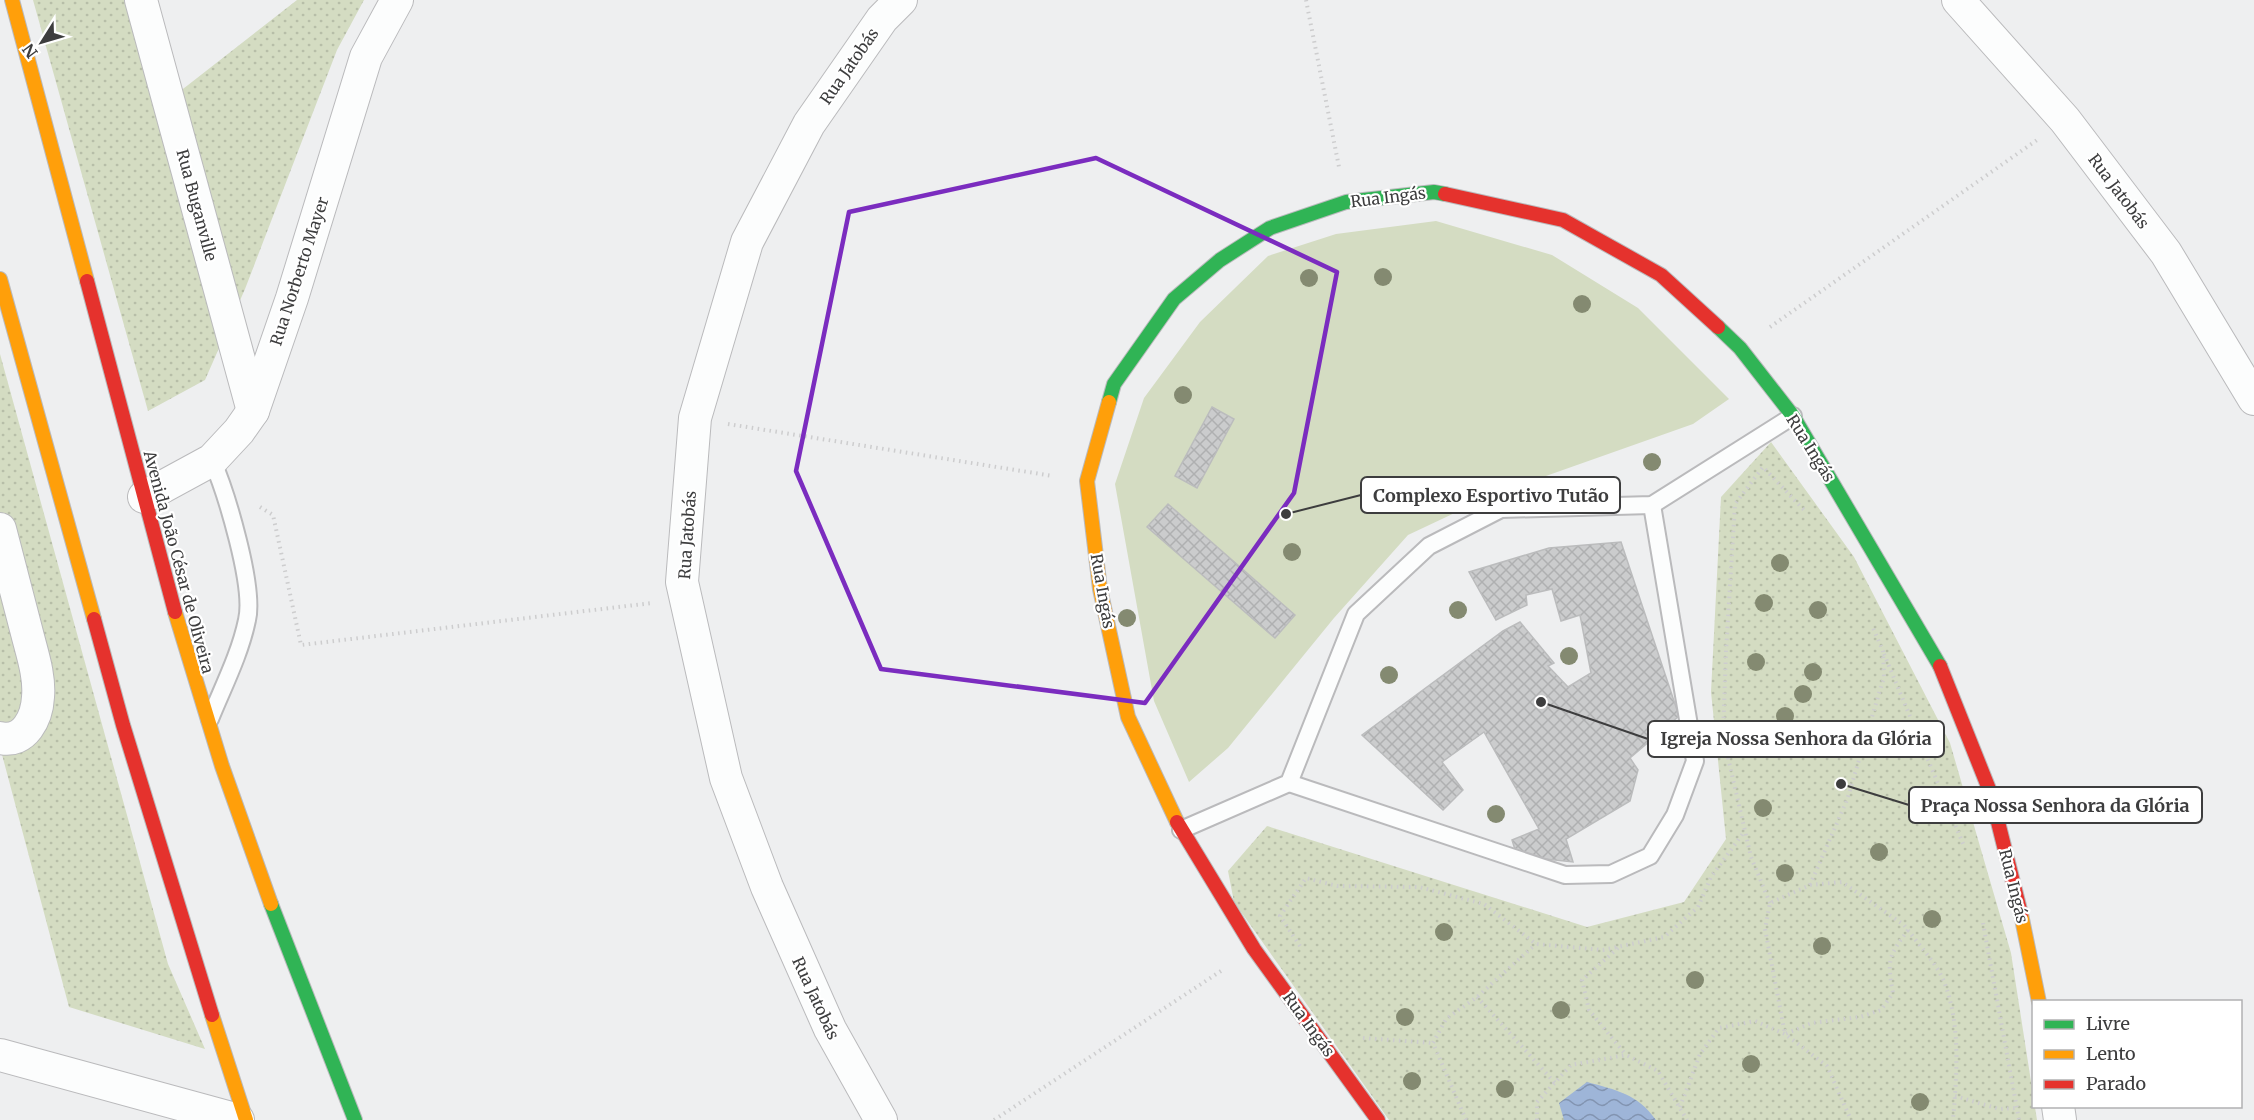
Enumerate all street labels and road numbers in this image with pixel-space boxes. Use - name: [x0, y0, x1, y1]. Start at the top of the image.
- street label: Rua Jatobás: [815, 24, 883, 108]
- street label: Rua Buganville: [172, 147, 222, 263]
- street label: Rua Jatobás: [2084, 150, 2154, 233]
- street label: Rua Ingás: [1349, 182, 1427, 212]
- street label: Rua Norberto Mayer: [266, 194, 332, 348]
- street label: Rua Ingás: [1782, 411, 1840, 485]
- street label: Avenida João César de Oliveira: [139, 447, 219, 676]
- street label: Rua Jatobás: [674, 490, 700, 580]
- street label: Rua Ingás: [1087, 552, 1119, 630]
- street label: Rua Ingás: [1995, 847, 2033, 925]
- street label: Rua Jatobás: [788, 954, 844, 1043]
- street label: Rua Ingás: [1279, 988, 1339, 1061]

